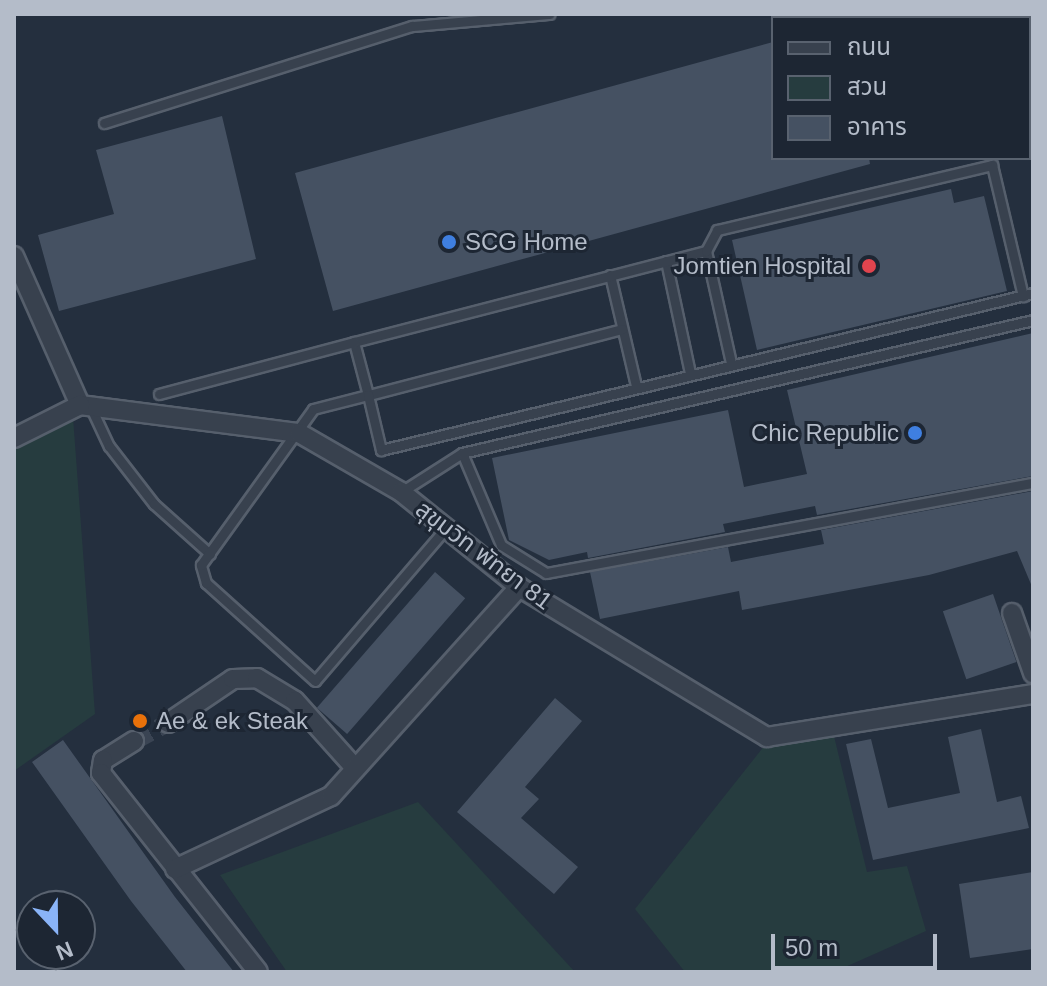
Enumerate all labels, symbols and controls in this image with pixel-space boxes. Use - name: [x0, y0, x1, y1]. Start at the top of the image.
- legend: [771, 16, 1031, 160]
- text: ถนน: [847, 33, 891, 60]
- text: สวน: [847, 73, 887, 100]
- text: อาคาร: [847, 113, 907, 140]
- place label: SCG Home: [465, 228, 588, 256]
- marker: SCG Home: [440, 233, 458, 251]
- place label: Jomtien Hospital: [674, 252, 851, 280]
- marker: Jomtien Hospital: [858, 255, 880, 277]
- place label: Chic Republic: [751, 419, 899, 447]
- marker: Chic Republic: [906, 424, 924, 442]
- street label: สุขุมวิท พัทยา 81: [410, 494, 558, 616]
- place label: Ae & ek Steak: [156, 707, 308, 735]
- marker: Ae & ek Steak: [131, 712, 149, 730]
- north arrow: [16, 890, 96, 970]
- scale bar: [775, 918, 941, 968]
- text: 50 m: [785, 934, 838, 961]
- text: N: [52, 936, 76, 965]

